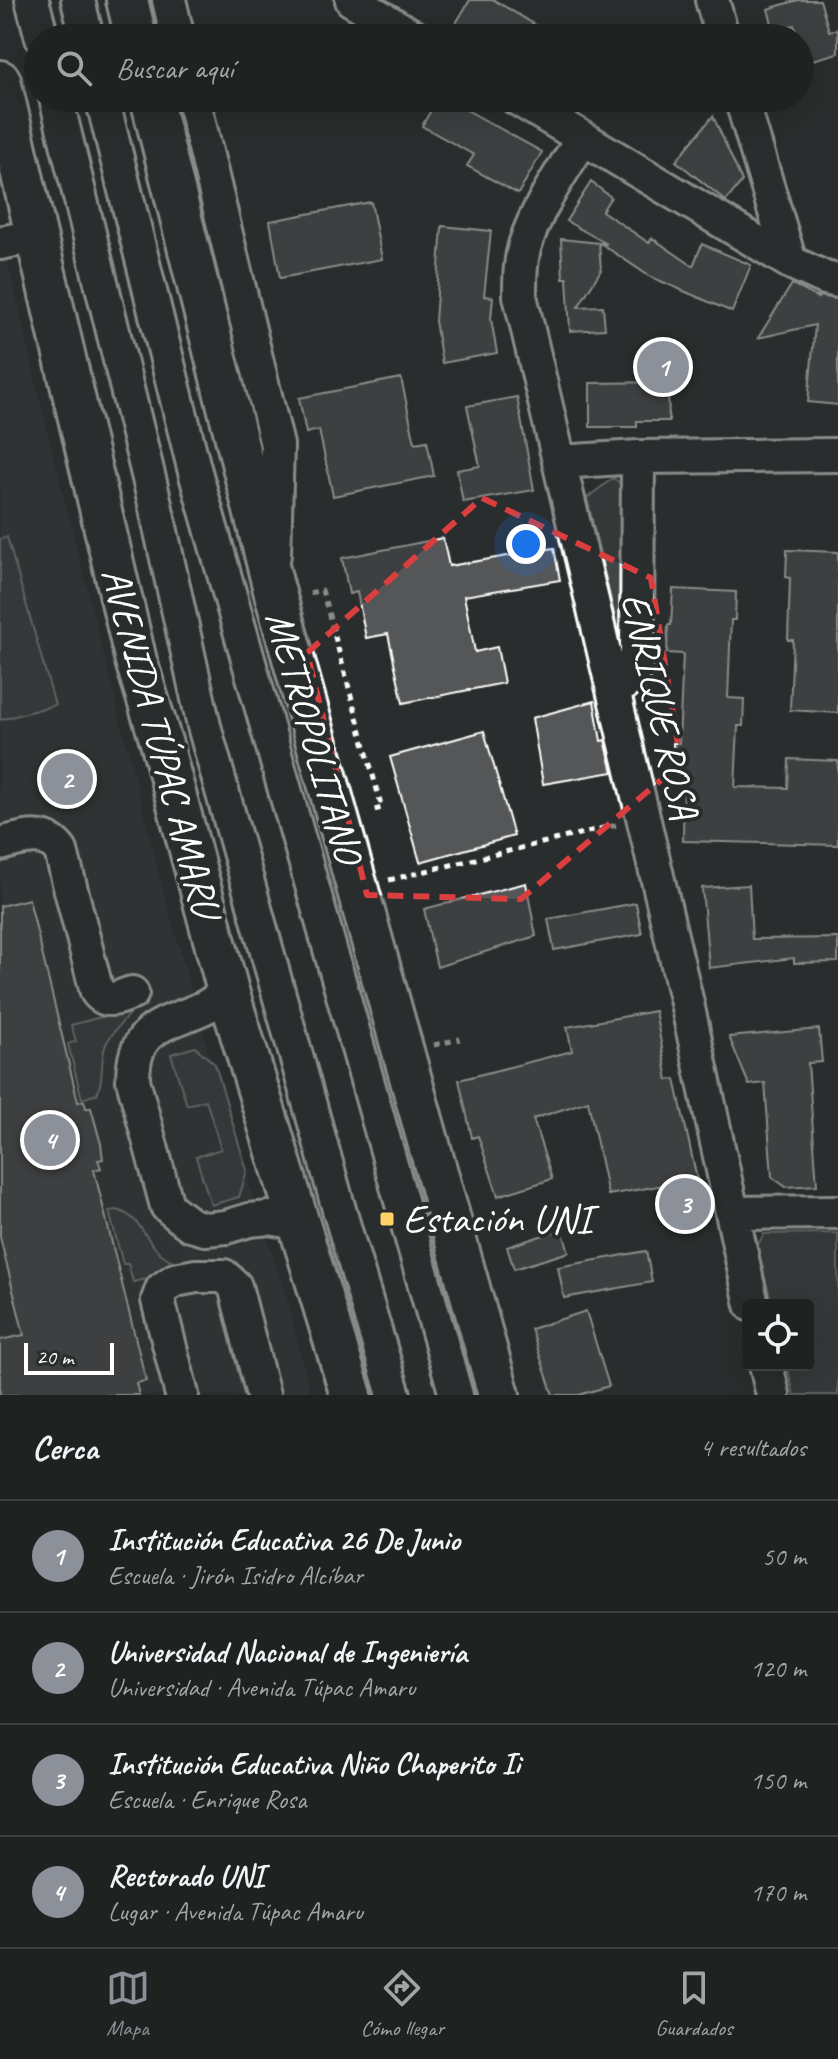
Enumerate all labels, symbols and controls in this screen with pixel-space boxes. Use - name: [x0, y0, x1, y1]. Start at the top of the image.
- search box: [24, 24, 814, 112]
- icon: search: [52, 46, 96, 90]
- text: Buscar aquí: [116, 49, 234, 87]
- pin: 1: [637, 337, 689, 397]
- your location: [506, 524, 546, 564]
- street label: AVENIDA TÚPAC AMARU: [90, 562, 233, 928]
- street label: ENRIQUE ROSA: [610, 588, 710, 825]
- street label: METROPOLITANO: [254, 605, 375, 873]
- pin: 2: [41, 749, 93, 809]
- pin: 4: [24, 1110, 76, 1170]
- pin: 3: [659, 1174, 711, 1234]
- place label: Estación UNI: [403, 1194, 600, 1244]
- marker: Estación UNI: [378, 1210, 396, 1228]
- map controls: [742, 1299, 814, 1371]
- button: locate: [742, 1299, 814, 1371]
- scale bar: [24, 1339, 114, 1375]
- text: 20 m: [36, 1343, 73, 1371]
- text: Cerca: [32, 1426, 98, 1469]
- text: 4 resultados: [700, 1431, 806, 1464]
- text: Institución Educativa 26 De Junio: [108, 1521, 460, 1559]
- text: 1: [52, 1540, 64, 1573]
- text: 50 m: [762, 1540, 806, 1573]
- text: Escuela · Jirón Isidro Alcíbar: [108, 1559, 363, 1592]
- text: Universidad Nacional de Ingeniería: [108, 1633, 467, 1671]
- text: 2: [52, 1652, 64, 1685]
- text: 120 m: [750, 1652, 806, 1685]
- text: Universidad · Avenida Túpac Amaru: [108, 1671, 415, 1704]
- text: Institución Educativa Niño Chaperito Ii: [108, 1745, 520, 1783]
- text: 3: [52, 1764, 64, 1797]
- text: 150 m: [750, 1764, 806, 1797]
- text: Escuela · Enrique Rosa: [108, 1783, 306, 1816]
- text: Rectorado UNI: [108, 1857, 265, 1895]
- text: 4: [52, 1876, 64, 1909]
- text: 170 m: [750, 1876, 806, 1909]
- text: Lugar · Avenida Túpac Amaru: [108, 1895, 363, 1928]
- tab: Mapa: [106, 1966, 150, 2042]
- tab: Cómo llegar: [361, 1966, 444, 2042]
- tab: Guardados: [655, 1966, 732, 2042]

